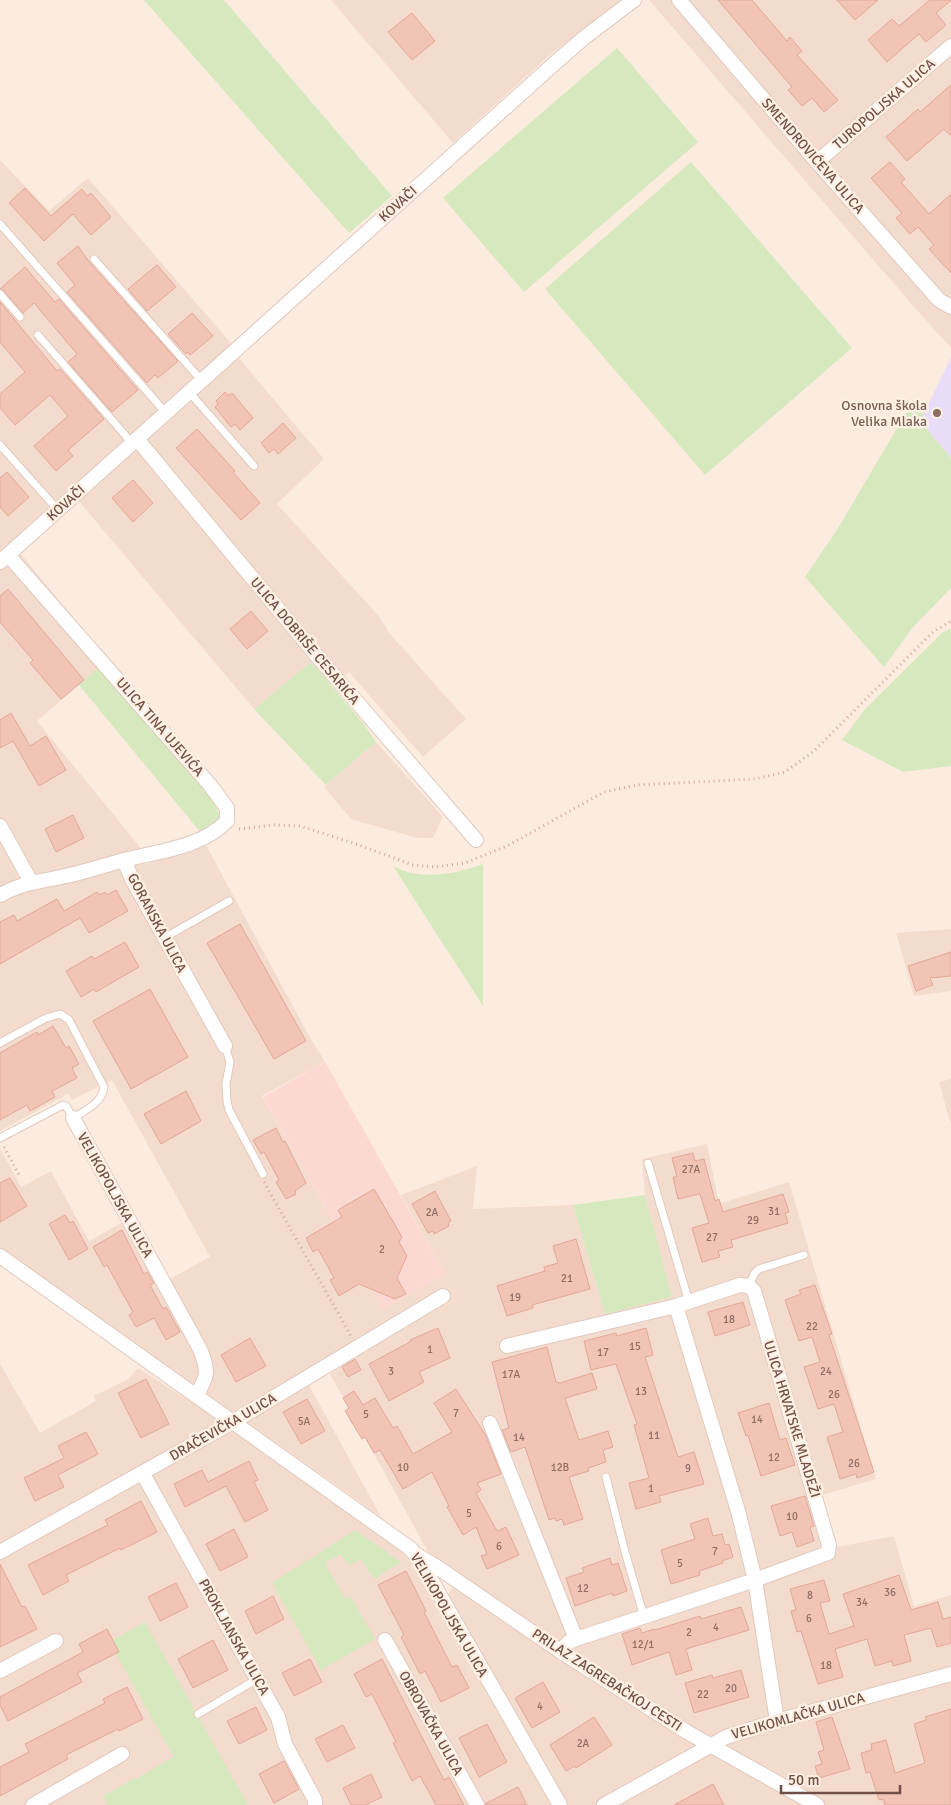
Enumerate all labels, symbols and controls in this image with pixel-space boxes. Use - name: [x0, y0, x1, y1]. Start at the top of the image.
- street label: TUROPOLJSKA ULICA: [829, 55, 939, 153]
- street label: SMENDROVIĆEVA ULICA: [758, 95, 868, 218]
- street label: KOVAČI: [375, 182, 421, 226]
- place label: Osnovna škola Velika Mlaka: [841, 397, 927, 430]
- marker: Osnovna škola Velika Mlaka: [931, 407, 943, 419]
- street label: KOVAČI: [43, 481, 89, 525]
- street label: ULICA DOBRIŠE CESARIĆA: [247, 574, 364, 708]
- street label: ULICA TINA UJEVIĆA: [112, 674, 208, 780]
- street label: GORANSKA ULICA: [124, 870, 191, 976]
- street label: VELIKOPOLJSKA ULICA: [73, 1129, 157, 1261]
- house number: 27A: [682, 1163, 701, 1176]
- house number: 31: [768, 1205, 780, 1218]
- house number: 2A: [426, 1206, 439, 1219]
- house number: 29: [747, 1214, 759, 1227]
- house number: 27: [706, 1231, 718, 1244]
- house number: 2: [379, 1243, 385, 1256]
- house number: 21: [561, 1272, 573, 1285]
- house number: 19: [509, 1291, 521, 1304]
- house number: 18: [723, 1313, 735, 1326]
- house number: 22: [806, 1320, 818, 1333]
- street label: ULICA HRVATSKE MLADEŽI: [760, 1338, 824, 1500]
- house number: 15: [629, 1340, 641, 1353]
- house number: 1: [427, 1343, 433, 1356]
- house number: 17: [597, 1346, 609, 1359]
- house number: 3: [388, 1365, 394, 1378]
- house number: 24: [820, 1365, 832, 1378]
- house number: 17A: [502, 1368, 521, 1381]
- house number: 13: [635, 1385, 647, 1398]
- house number: 26: [828, 1388, 840, 1401]
- street label: DRAČEVIČKA ULICA: [167, 1389, 280, 1464]
- house number: 7: [453, 1407, 459, 1420]
- house number: 5: [363, 1408, 369, 1421]
- house number: 14: [751, 1413, 763, 1426]
- house number: 5A: [298, 1415, 311, 1428]
- house number: 11: [648, 1429, 660, 1442]
- house number: 14: [513, 1431, 525, 1444]
- house number: 12: [768, 1451, 780, 1464]
- house number: 26: [848, 1457, 860, 1470]
- house number: 10: [397, 1461, 409, 1474]
- house number: 12B: [551, 1461, 570, 1474]
- house number: 9: [685, 1462, 691, 1475]
- house number: 1: [648, 1482, 654, 1495]
- house number: 5: [466, 1507, 472, 1520]
- house number: 10: [786, 1510, 798, 1523]
- house number: 6: [496, 1540, 502, 1553]
- house number: 7: [712, 1545, 718, 1558]
- street label: VELIKOPOLJSKA ULICA: [406, 1550, 492, 1681]
- house number: 5: [677, 1557, 683, 1570]
- street label: PROKLJANSKA ULICA: [195, 1576, 273, 1699]
- house number: 12: [577, 1582, 589, 1595]
- house number: 36: [884, 1586, 896, 1599]
- house number: 8: [807, 1589, 813, 1602]
- house number: 34: [856, 1596, 868, 1609]
- house number: 6: [806, 1612, 812, 1625]
- house number: 4: [713, 1621, 719, 1634]
- street label: PRILAZ ZAGREBAČKOJ CESTI: [529, 1625, 685, 1735]
- house number: 2: [686, 1626, 692, 1639]
- house number: 12/1: [632, 1638, 654, 1651]
- house number: 18: [820, 1659, 832, 1672]
- street label: OBROVAČKA ULICA: [395, 1668, 467, 1779]
- house number: 20: [725, 1682, 737, 1695]
- house number: 22: [697, 1688, 709, 1701]
- street label: VELIKOMLAČKA ULICA: [730, 1689, 867, 1743]
- house number: 4: [537, 1700, 543, 1713]
- house number: 2A: [577, 1737, 590, 1750]
- scale bar: [781, 1762, 900, 1794]
- text: 50 m: [788, 1771, 819, 1789]

